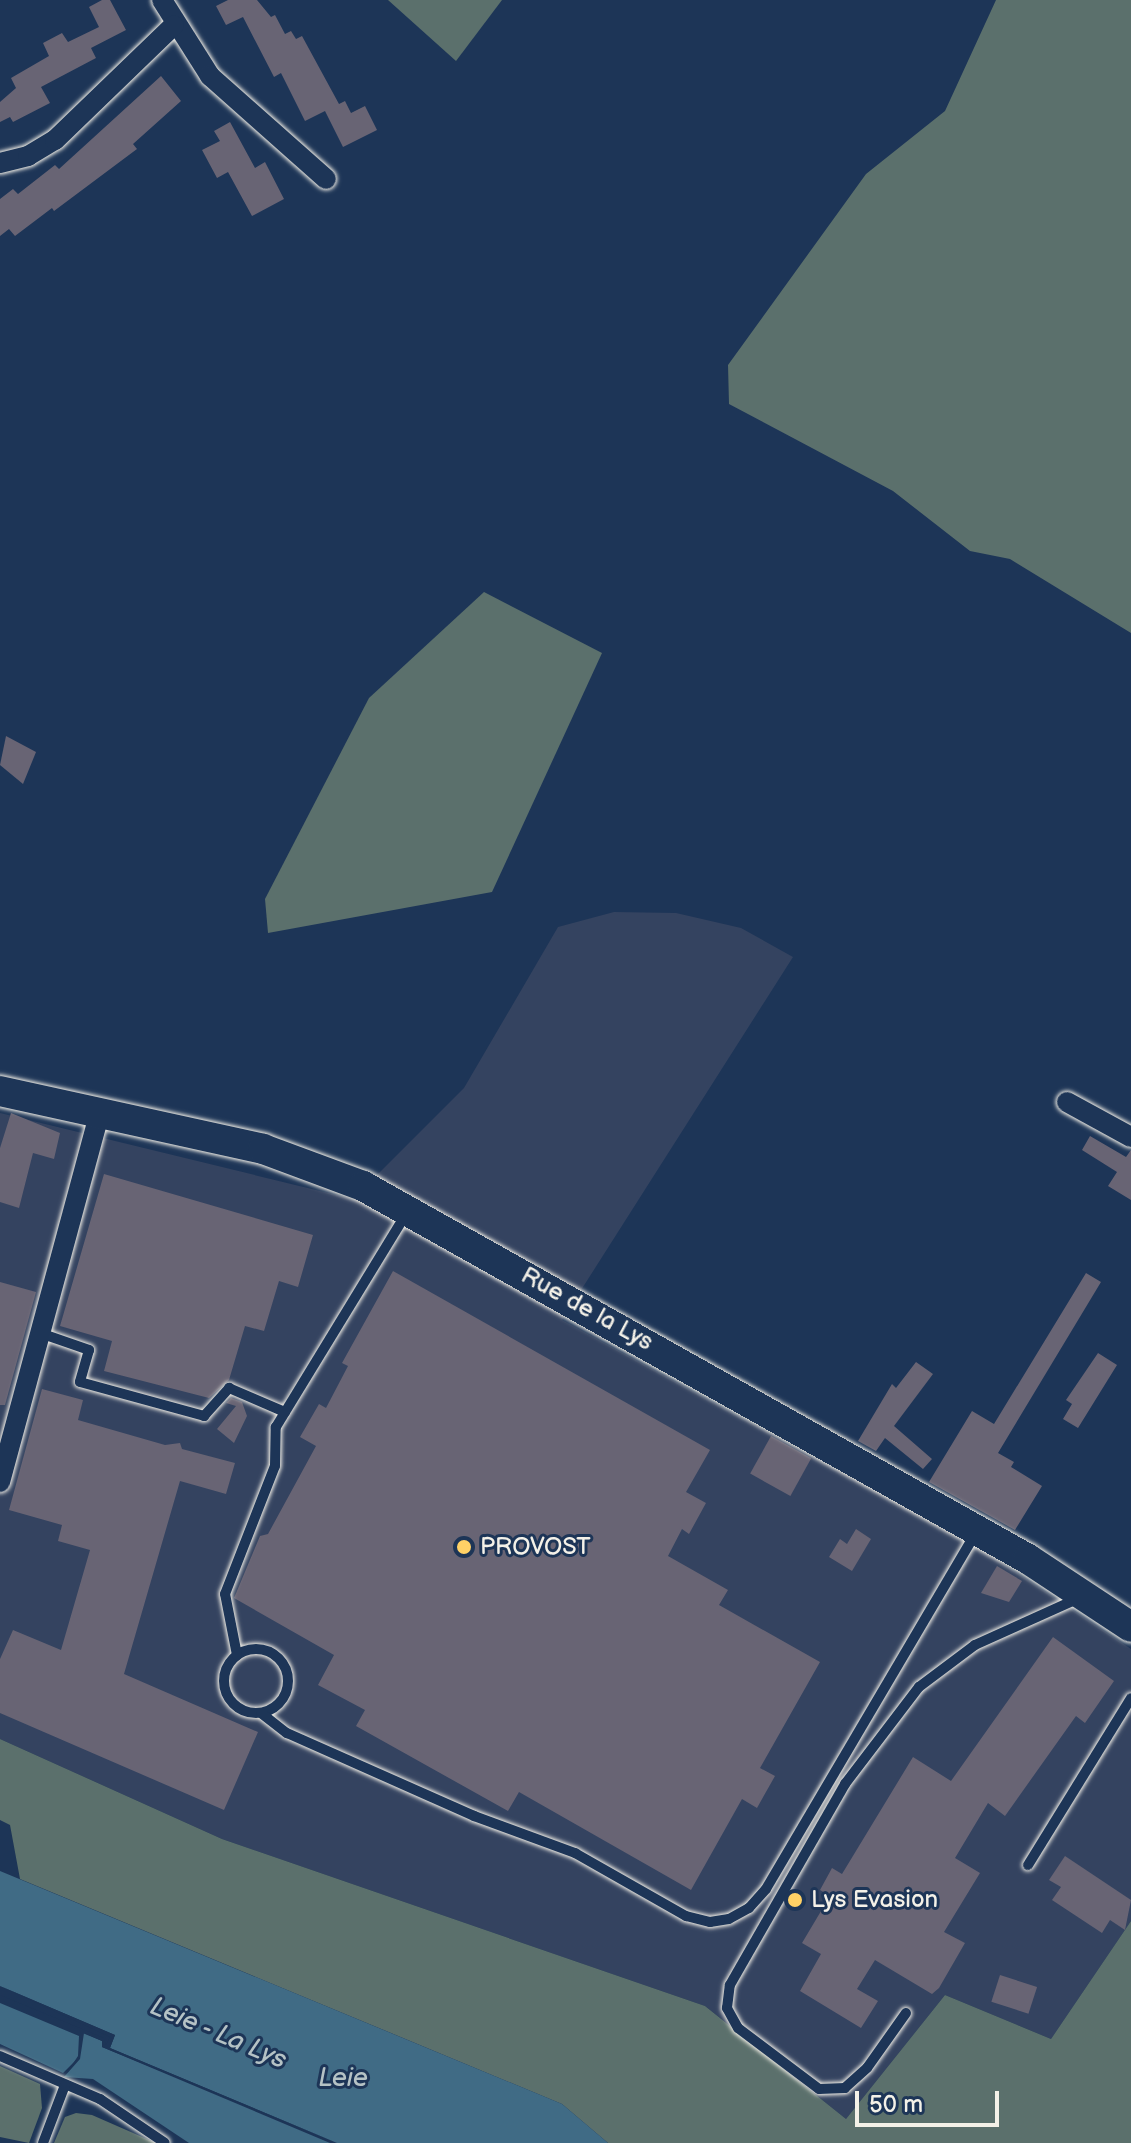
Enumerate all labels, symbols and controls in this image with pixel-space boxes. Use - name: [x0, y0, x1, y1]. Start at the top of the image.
- street label: Rue de la Lys: [516, 1261, 658, 1357]
- place label: PROVOST: [480, 1533, 591, 1561]
- marker: PROVOST: [455, 1538, 473, 1556]
- place label: Lys Evasion: [811, 1886, 938, 1914]
- marker: Lys Evasion: [786, 1891, 804, 1909]
- water label: Leie - La Lys: [144, 1991, 292, 2077]
- water label: Leie: [318, 2063, 368, 2095]
- scale bar: [859, 2075, 1003, 2125]
- text: 50 m: [869, 2090, 923, 2119]

